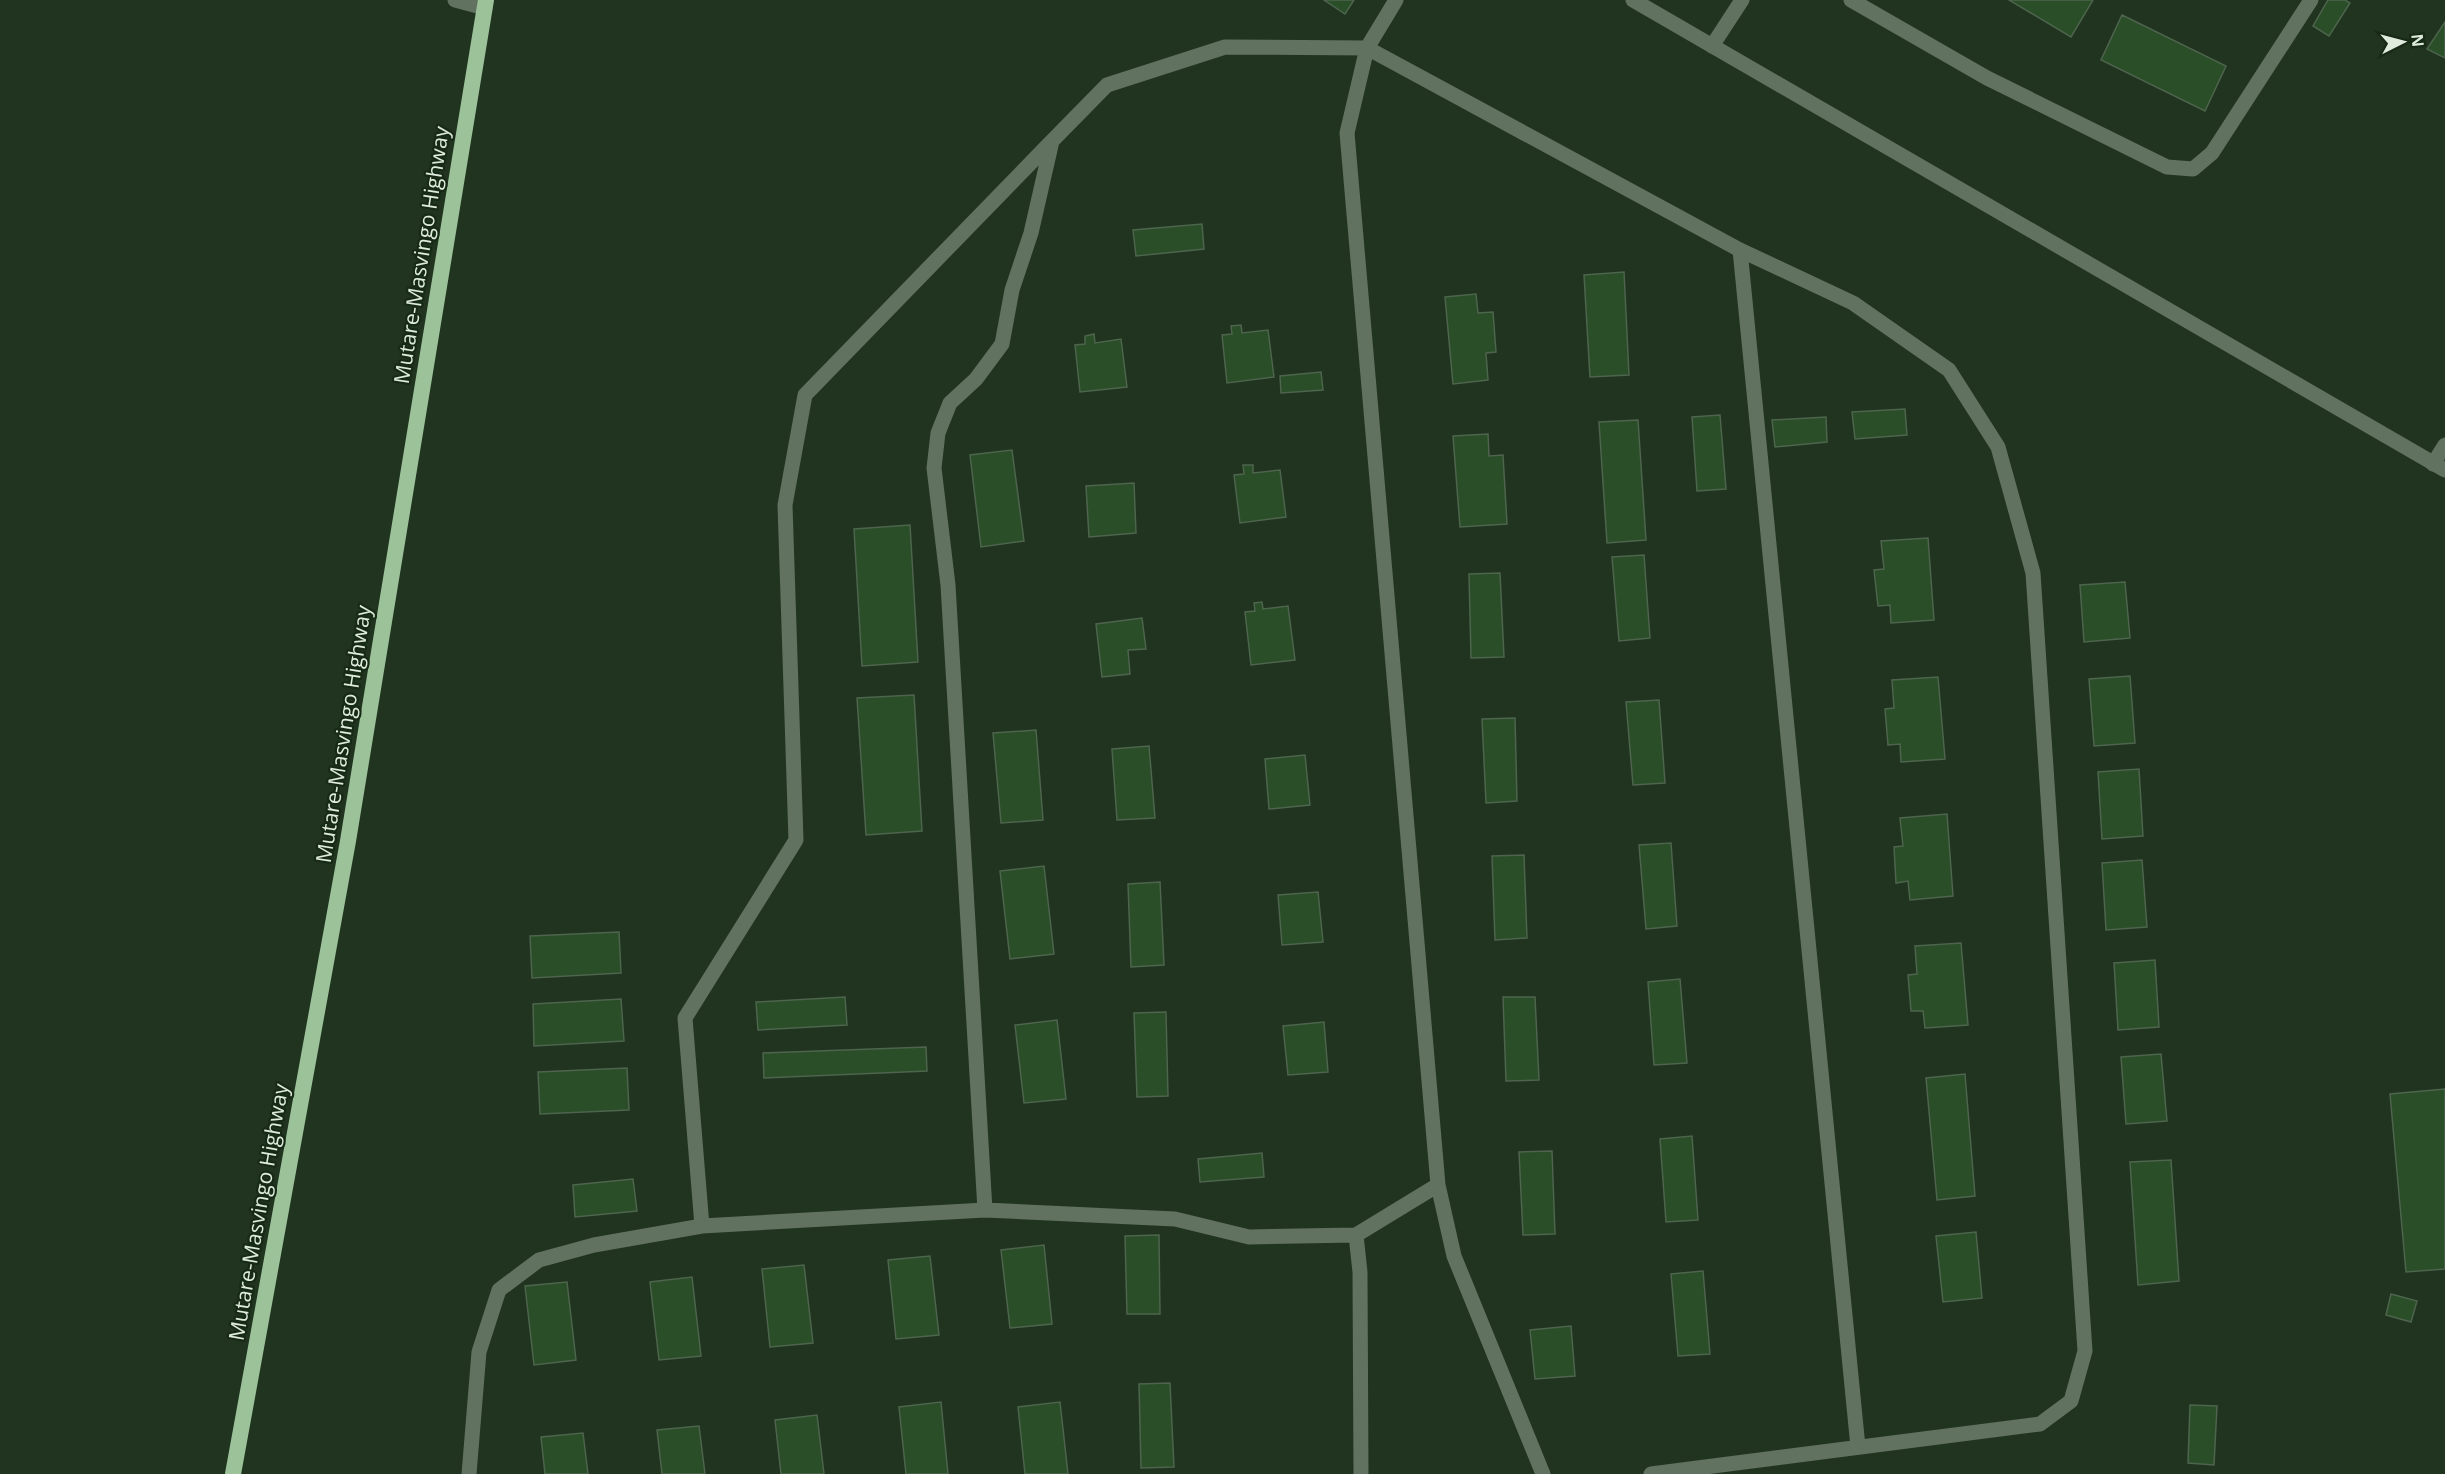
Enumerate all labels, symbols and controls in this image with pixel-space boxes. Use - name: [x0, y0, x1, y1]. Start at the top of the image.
- north arrow: [2373, 12, 2433, 72]
- text: N: [2406, 33, 2430, 48]
- street label: Mutare-Masvingo Highway: [387, 124, 455, 386]
- street label: Mutare-Masvingo Highway: [309, 603, 377, 865]
- street label: Mutare-Masvingo Highway: [222, 1081, 294, 1343]

